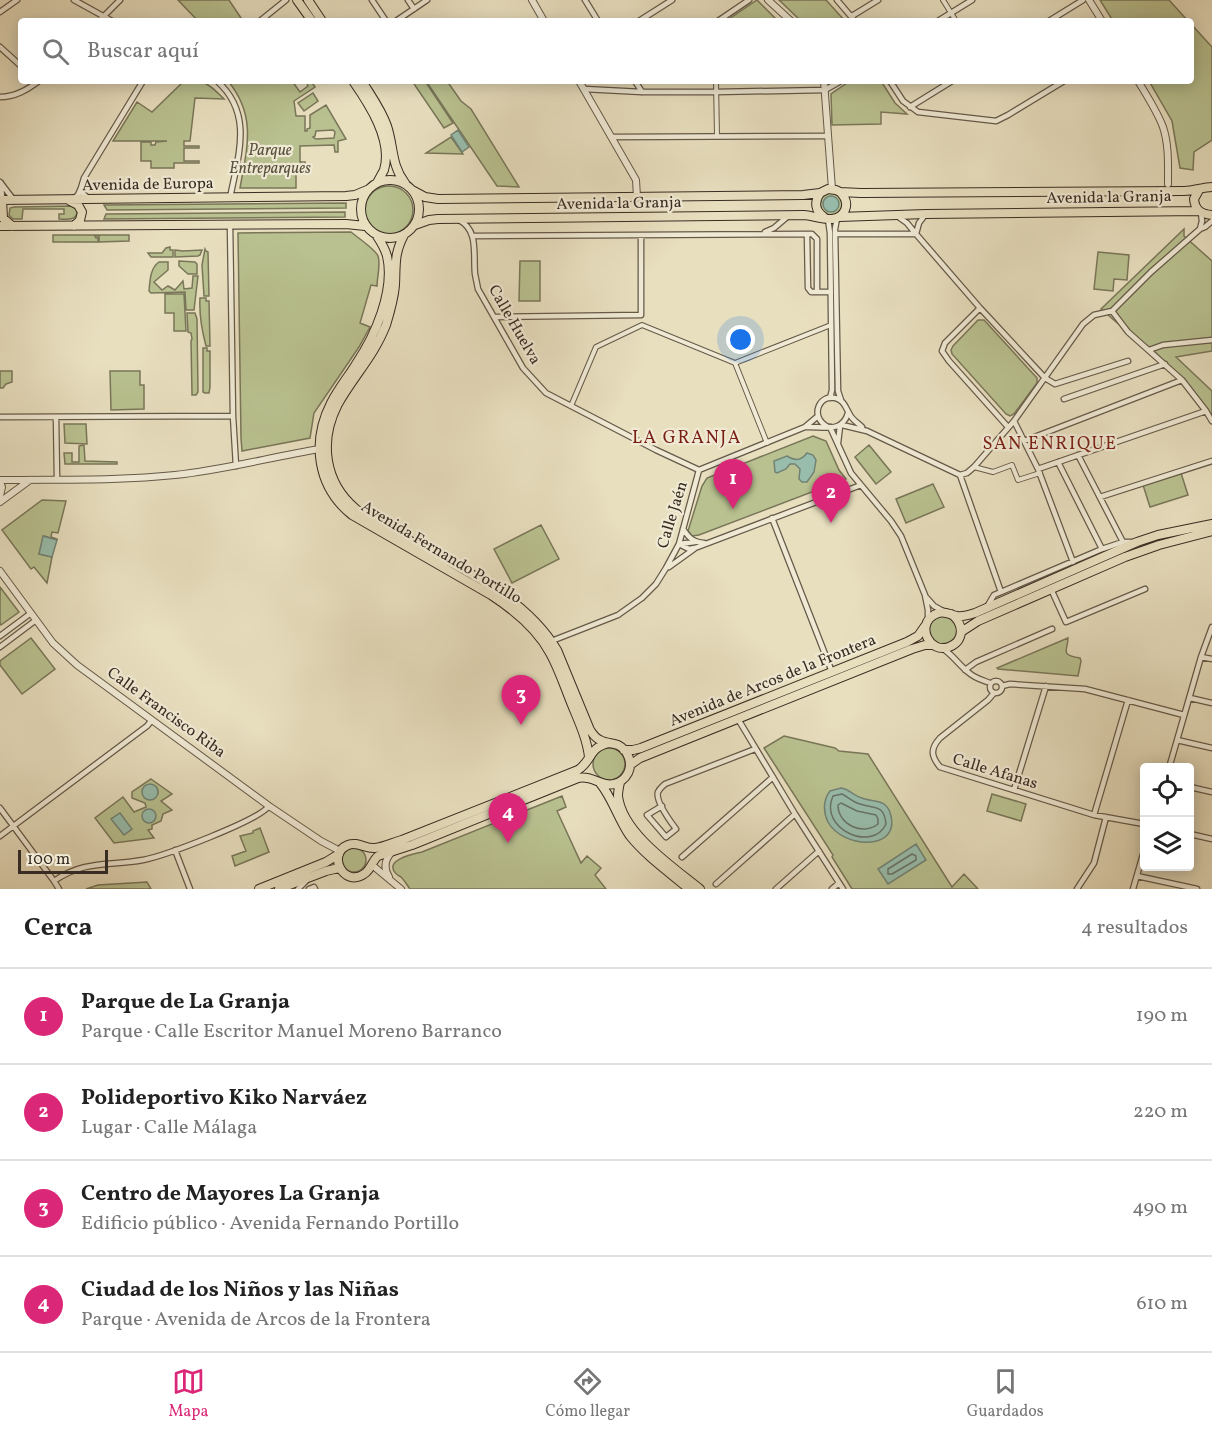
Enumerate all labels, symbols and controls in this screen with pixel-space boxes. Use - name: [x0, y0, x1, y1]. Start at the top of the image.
- search box: [18, 18, 1194, 84]
- icon: search: [39, 35, 72, 68]
- text: Buscar aquí: [87, 36, 199, 67]
- park label: Parque Entreparques: [229, 140, 311, 180]
- street label: Avenida de Europa: [82, 173, 214, 197]
- street label: Avenida la Granja: [1046, 186, 1172, 210]
- street label: Avenida la Granja: [556, 192, 682, 216]
- street label: Calle Huelva: [482, 281, 546, 369]
- your location: [726, 325, 755, 354]
- district label: LA GRANJA: [632, 426, 742, 451]
- district label: SAN ENRIQUE: [982, 432, 1118, 457]
- pin: 1: [714, 460, 752, 509]
- pin: 2: [812, 474, 850, 523]
- street label: Calle Jaén: [652, 479, 694, 551]
- street label: Avenida Fernando Portillo: [357, 496, 525, 610]
- street label: Avenida de Arcos de la Frontera: [666, 629, 880, 733]
- street label: Calle Francisco Riba: [102, 662, 230, 764]
- pin: 3: [502, 676, 540, 725]
- street label: Calle Afanas: [950, 749, 1040, 795]
- map controls: [1140, 763, 1194, 871]
- button: locate: [1140, 763, 1194, 817]
- pin: 4: [488, 794, 528, 843]
- button: layers: [1140, 817, 1194, 871]
- scale bar: [18, 847, 108, 874]
- text: 100 m: [27, 849, 70, 871]
- text: Cerca: [24, 910, 93, 946]
- text: 4 resultados: [1081, 914, 1188, 942]
- text: Parque de La Granja: [81, 987, 290, 1018]
- text: 1: [39, 1002, 48, 1030]
- text: 190 m: [1136, 1002, 1188, 1030]
- text: Parque · Calle Escritor Manuel Moreno Barranco: [81, 1018, 502, 1046]
- text: Polideportivo Kiko Narváez: [81, 1083, 367, 1114]
- text: 2: [38, 1098, 49, 1126]
- text: 220 m: [1133, 1098, 1188, 1126]
- text: Lugar · Calle Málaga: [81, 1114, 257, 1142]
- text: Centro de Mayores La Granja: [81, 1179, 380, 1210]
- text: 3: [38, 1194, 49, 1222]
- text: 490 m: [1132, 1194, 1188, 1222]
- text: Edificio público · Avenida Fernando Portillo: [81, 1210, 459, 1238]
- text: Ciudad de los Niños y las Niñas: [81, 1275, 399, 1306]
- text: 4: [37, 1290, 50, 1318]
- text: 610 m: [1136, 1290, 1188, 1318]
- text: Parque · Avenida de Arcos de la Frontera: [81, 1306, 431, 1334]
- tab: Mapa: [168, 1365, 208, 1423]
- tab: Cómo llegar: [545, 1365, 630, 1423]
- tab: Guardados: [967, 1365, 1044, 1423]

